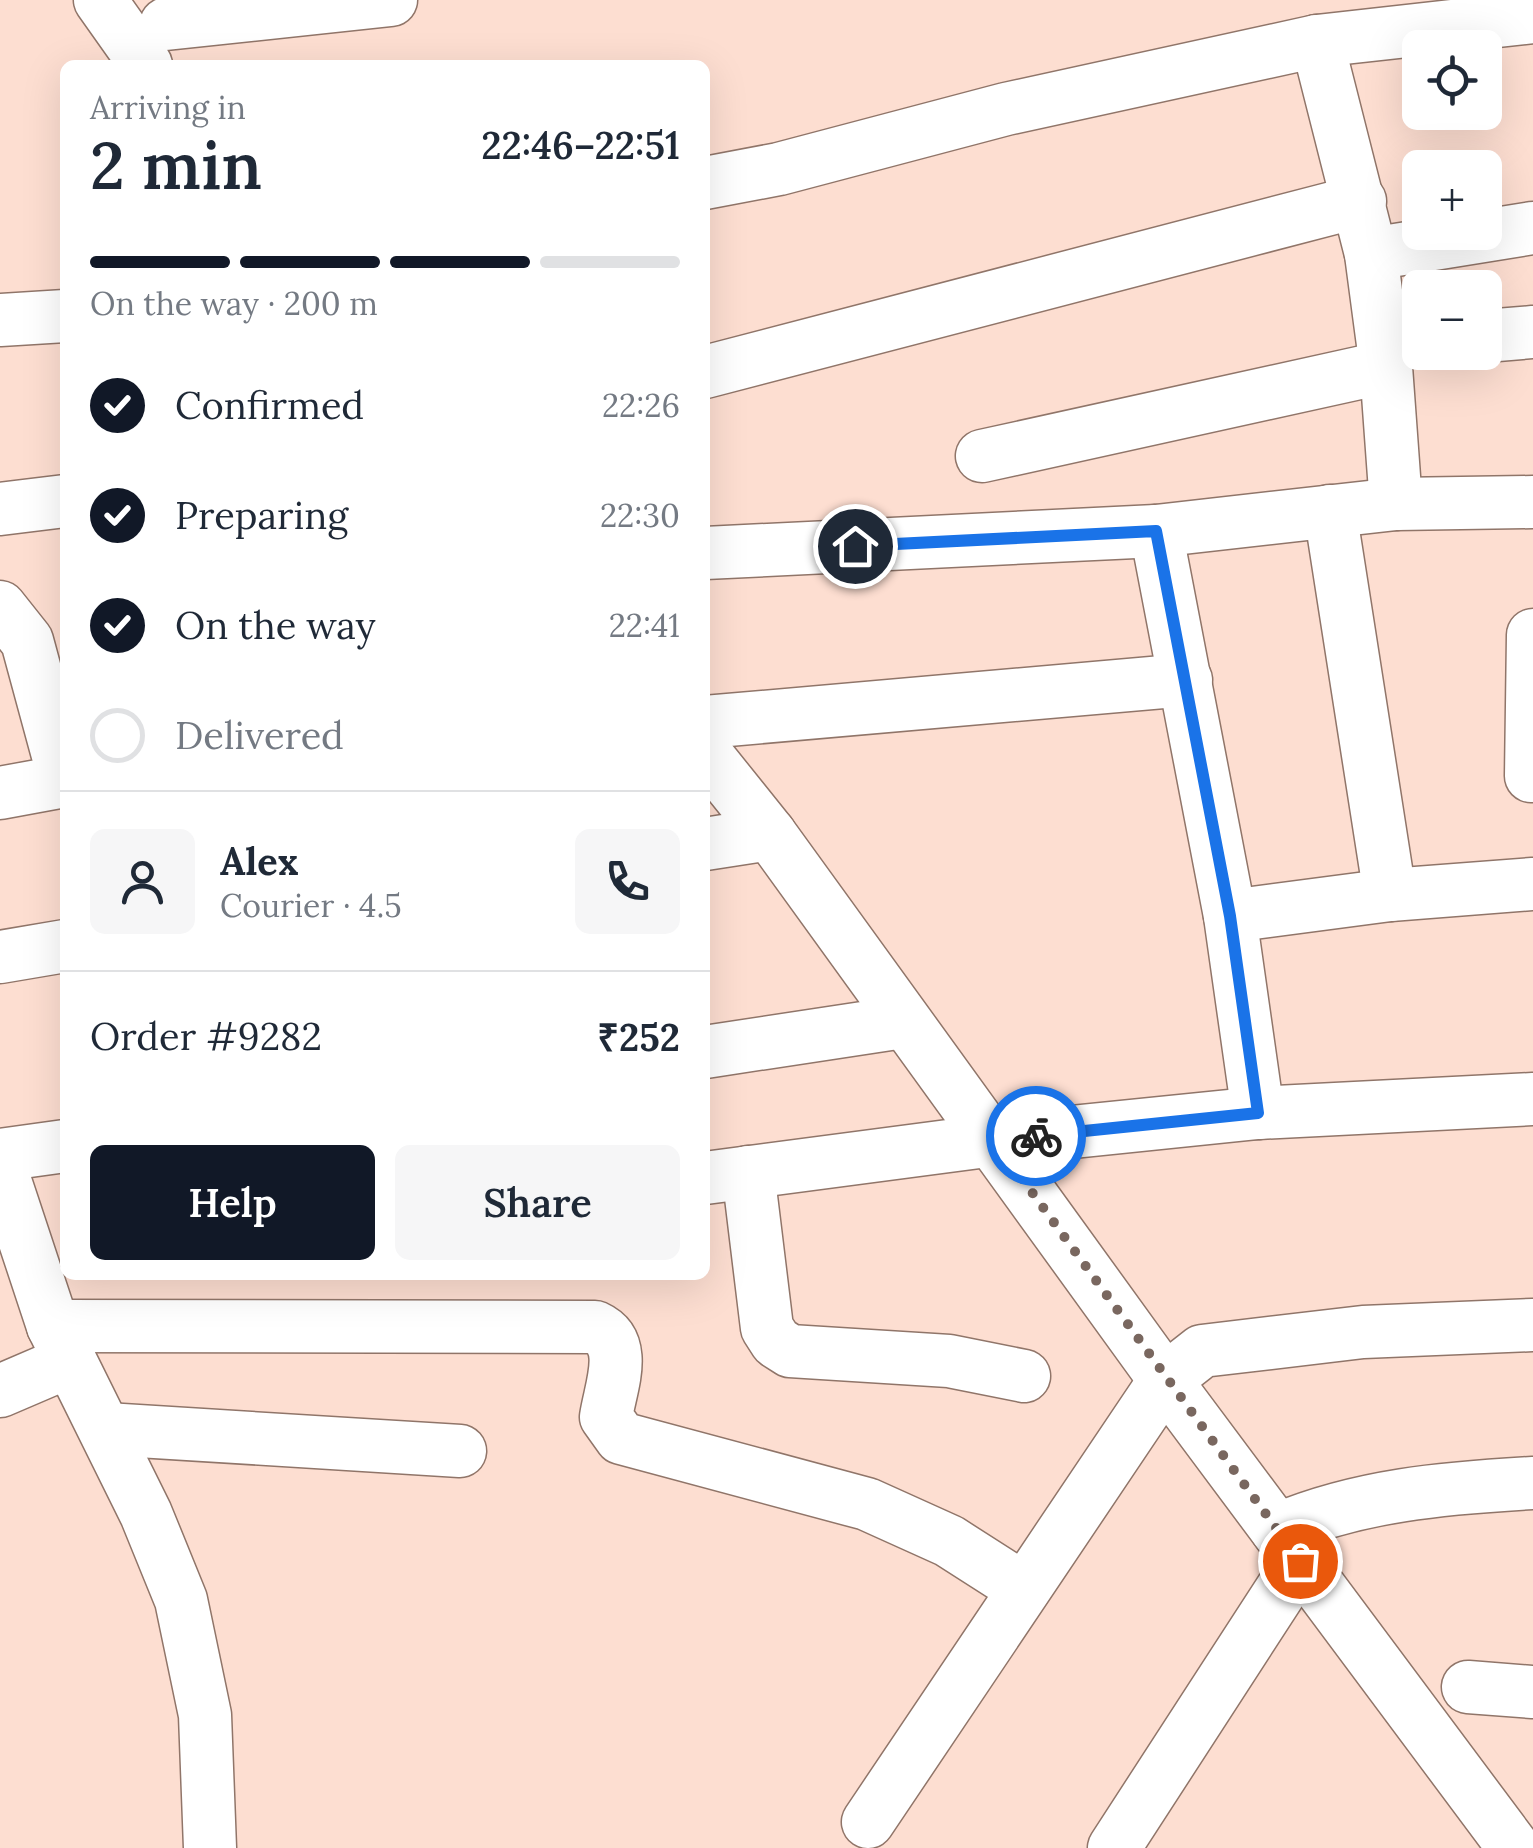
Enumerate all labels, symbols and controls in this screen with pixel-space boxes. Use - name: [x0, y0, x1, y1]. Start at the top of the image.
- map controls: [1402, 30, 1502, 370]
- button: locate: [1402, 30, 1502, 130]
- text: Arriving in: [90, 87, 246, 128]
- text: 22:46–22:51: [481, 121, 680, 169]
- text: 2 min: [90, 124, 262, 207]
- button: +: [1402, 150, 1502, 250]
- button: −: [1402, 270, 1502, 370]
- text: On the way · 200 m: [90, 283, 378, 324]
- icon: check: [90, 378, 145, 433]
- text: Confirmed: [175, 381, 364, 429]
- text: 22:26: [602, 385, 680, 426]
- icon: check: [90, 488, 145, 543]
- text: Preparing: [175, 491, 348, 539]
- text: 22:30: [600, 495, 680, 536]
- pin: [813, 504, 898, 589]
- icon: home: [828, 519, 883, 574]
- icon: check: [90, 598, 145, 653]
- text: On the way: [175, 601, 376, 649]
- text: 22:41: [609, 605, 680, 646]
- text: Delivered: [175, 711, 344, 759]
- button: person: [90, 829, 195, 934]
- button: phone: [575, 829, 680, 934]
- text: Alex: [220, 837, 299, 885]
- text: Courier · 4.5: [220, 885, 402, 926]
- text: Order #9282: [90, 1012, 322, 1060]
- text: ₹252: [597, 1013, 680, 1061]
- courier: [986, 1086, 1086, 1186]
- icon: bike: [1009, 1109, 1064, 1164]
- button: Help: [90, 1145, 375, 1260]
- button: Share: [395, 1145, 680, 1260]
- pin: [1258, 1519, 1343, 1604]
- icon: bag: [1273, 1534, 1328, 1589]

